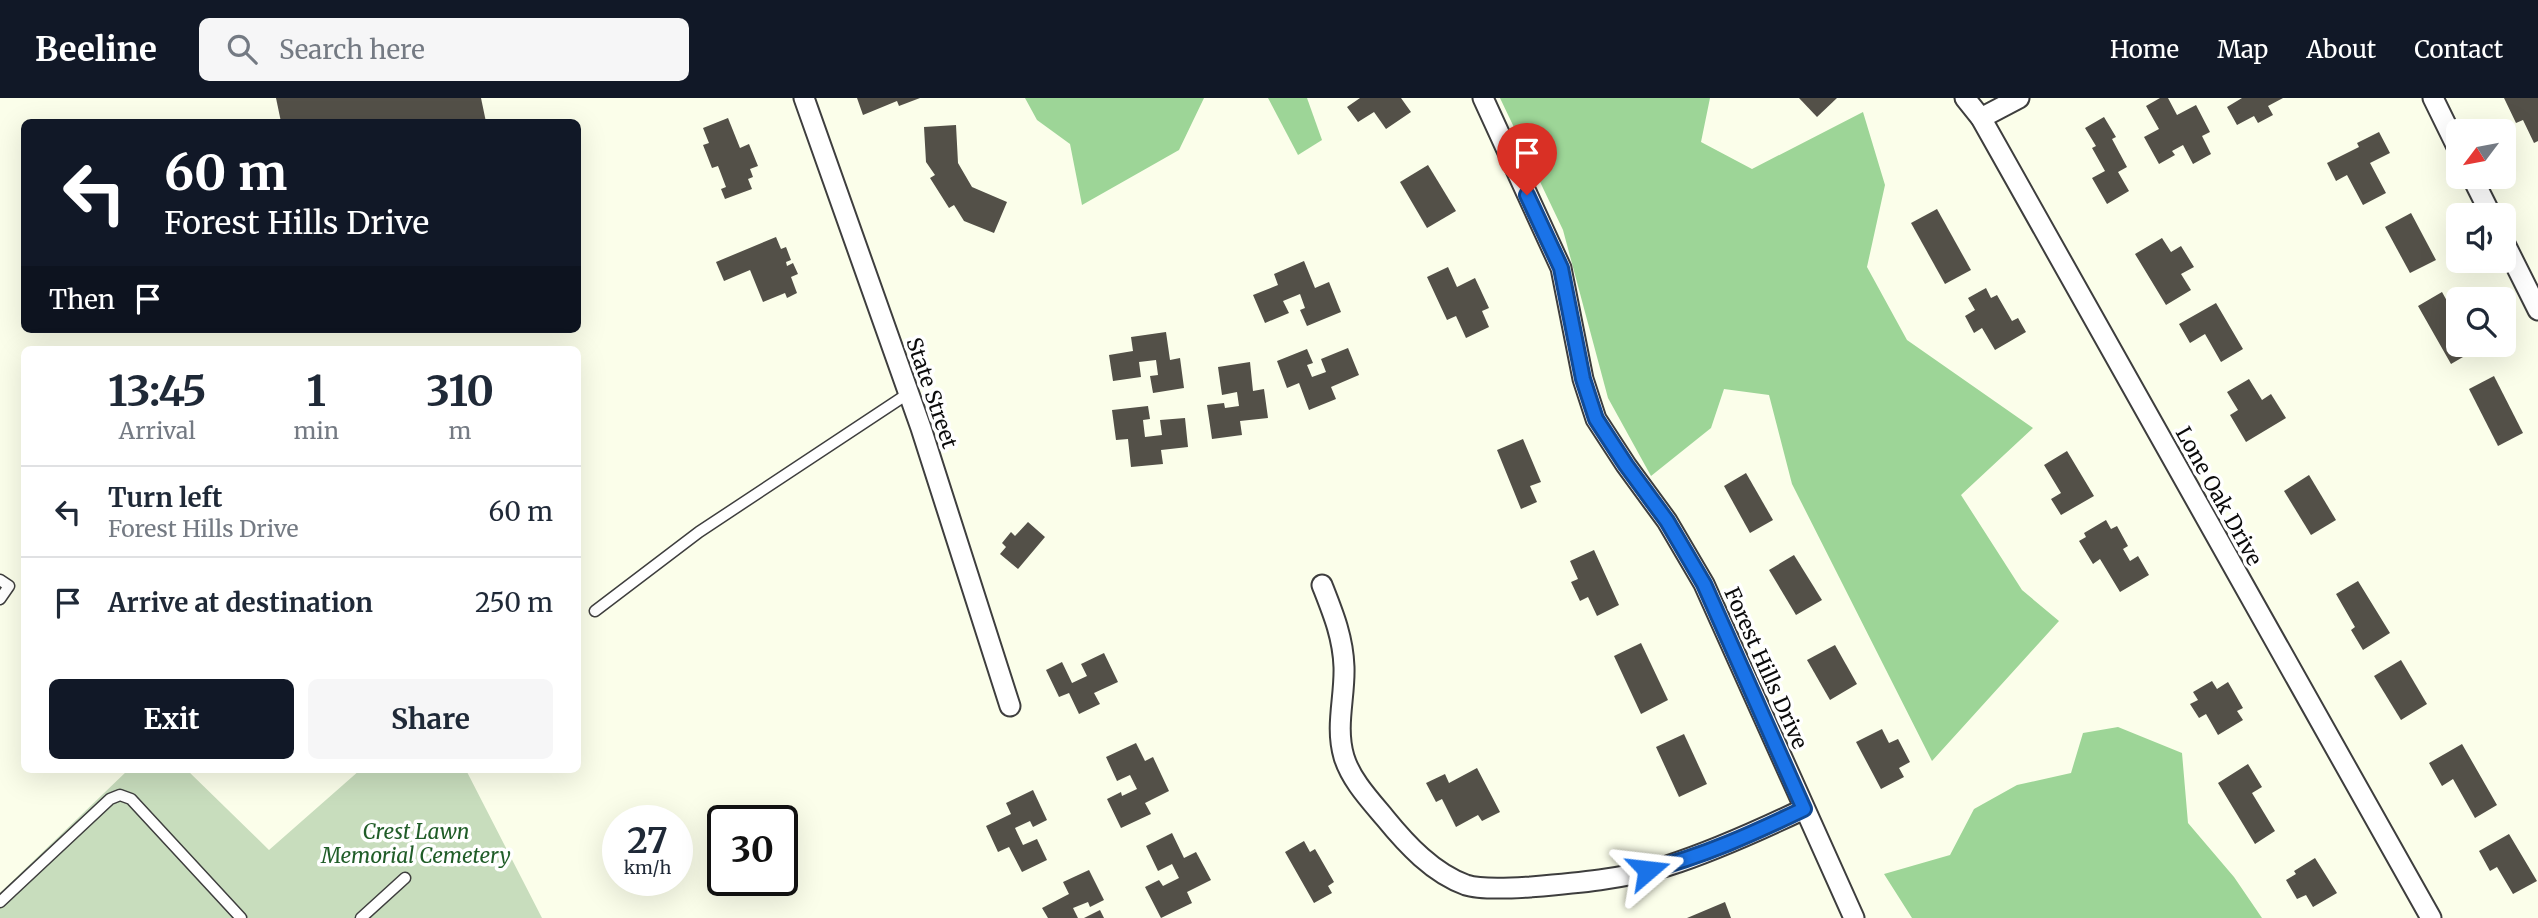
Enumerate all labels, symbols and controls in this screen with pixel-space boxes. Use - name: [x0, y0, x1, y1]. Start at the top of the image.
- search box: [199, 18, 689, 81]
- text: Beeline: [35, 29, 157, 70]
- icon: search: [223, 30, 261, 68]
- text: Search here: [279, 33, 425, 66]
- text: Home: [2110, 34, 2179, 65]
- text: Map: [2217, 34, 2268, 65]
- text: About: [2306, 34, 2376, 65]
- text: Contact: [2414, 34, 2503, 65]
- north arrow: [2446, 119, 2516, 189]
- map controls: [2446, 119, 2516, 357]
- pin: [1497, 123, 1557, 195]
- icon: arrive: [1508, 134, 1546, 172]
- text: 60 m: [164, 142, 287, 203]
- icon: left: [49, 147, 140, 238]
- text: Forest Hills Drive: [164, 203, 429, 243]
- button: sound: [2446, 203, 2516, 273]
- icon: arrive: [129, 280, 167, 318]
- text: Then: [49, 283, 115, 316]
- button: search: [2446, 287, 2516, 357]
- street label: State Street: [900, 334, 964, 452]
- text: 13:45: [108, 365, 207, 417]
- text: 1: [307, 365, 326, 417]
- text: 310: [426, 365, 494, 417]
- text: Arrival: [119, 416, 196, 445]
- text: min: [294, 416, 339, 445]
- text: m: [449, 416, 471, 445]
- street label: Lone Oak Drive: [2170, 422, 2268, 570]
- text: Turn left: [108, 481, 222, 514]
- icon: left: [49, 493, 87, 531]
- text: 60 m: [489, 495, 553, 528]
- text: Forest Hills Drive: [108, 514, 299, 543]
- street label: Forest Hills Drive: [1718, 583, 1814, 753]
- icon: arrive: [49, 584, 87, 622]
- text: Arrive at destination: [108, 586, 373, 619]
- text: 250 m: [475, 586, 553, 619]
- button: Exit: [49, 679, 294, 759]
- button: Share: [308, 679, 553, 759]
- speed limit sign: 30: [707, 805, 798, 896]
- park label: Crest Lawn Memorial Cemetery: [320, 818, 511, 869]
- text: 27: [627, 819, 668, 863]
- position arrow: [1611, 833, 1685, 907]
- text: km/h: [624, 856, 671, 879]

